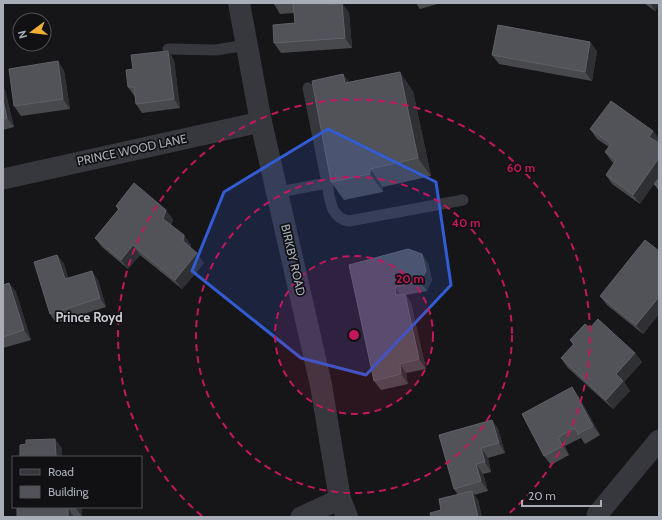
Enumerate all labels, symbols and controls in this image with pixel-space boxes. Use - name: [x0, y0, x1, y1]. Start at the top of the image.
- north arrow: [12, 12, 52, 52]
- text: N: [15, 29, 30, 40]
- street label: PRINCE WOOD LANE: [76, 130, 189, 168]
- text: 60 m: [507, 160, 535, 175]
- text: 40 m: [451, 215, 481, 230]
- street label: BIRKBY ROAD: [278, 223, 309, 297]
- text: 20 m: [396, 271, 424, 286]
- district label: Prince Royd: [55, 309, 123, 325]
- centre of rings: [347, 328, 361, 342]
- legend: [12, 456, 142, 508]
- text: Road: [48, 464, 74, 479]
- scale bar: [522, 482, 601, 508]
- text: Building: [48, 484, 90, 499]
- text: 20 m: [528, 488, 556, 503]

